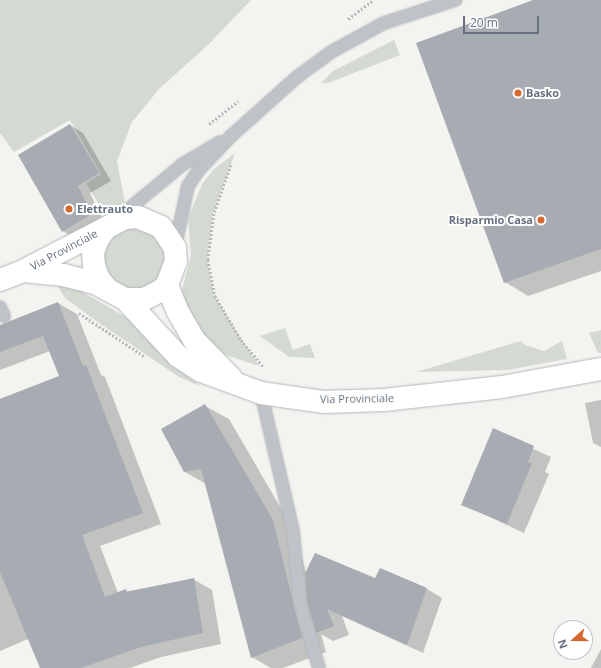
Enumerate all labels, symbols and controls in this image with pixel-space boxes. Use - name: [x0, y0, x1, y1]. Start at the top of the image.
- scale bar: [465, 8, 541, 34]
- text: 20 m: [470, 14, 498, 31]
- place label: Basko: [526, 86, 559, 100]
- marker: Basko: [513, 88, 523, 98]
- place label: Elettrauto: [77, 202, 133, 216]
- marker: Elettrauto: [64, 204, 74, 214]
- place label: Risparmio Casa: [449, 213, 533, 227]
- marker: Risparmio Casa: [536, 215, 546, 225]
- street label: Via Provinciale: [28, 227, 100, 273]
- street label: Via Provinciale: [320, 392, 394, 406]
- north arrow: [553, 620, 593, 660]
- text: N: [554, 637, 571, 651]

